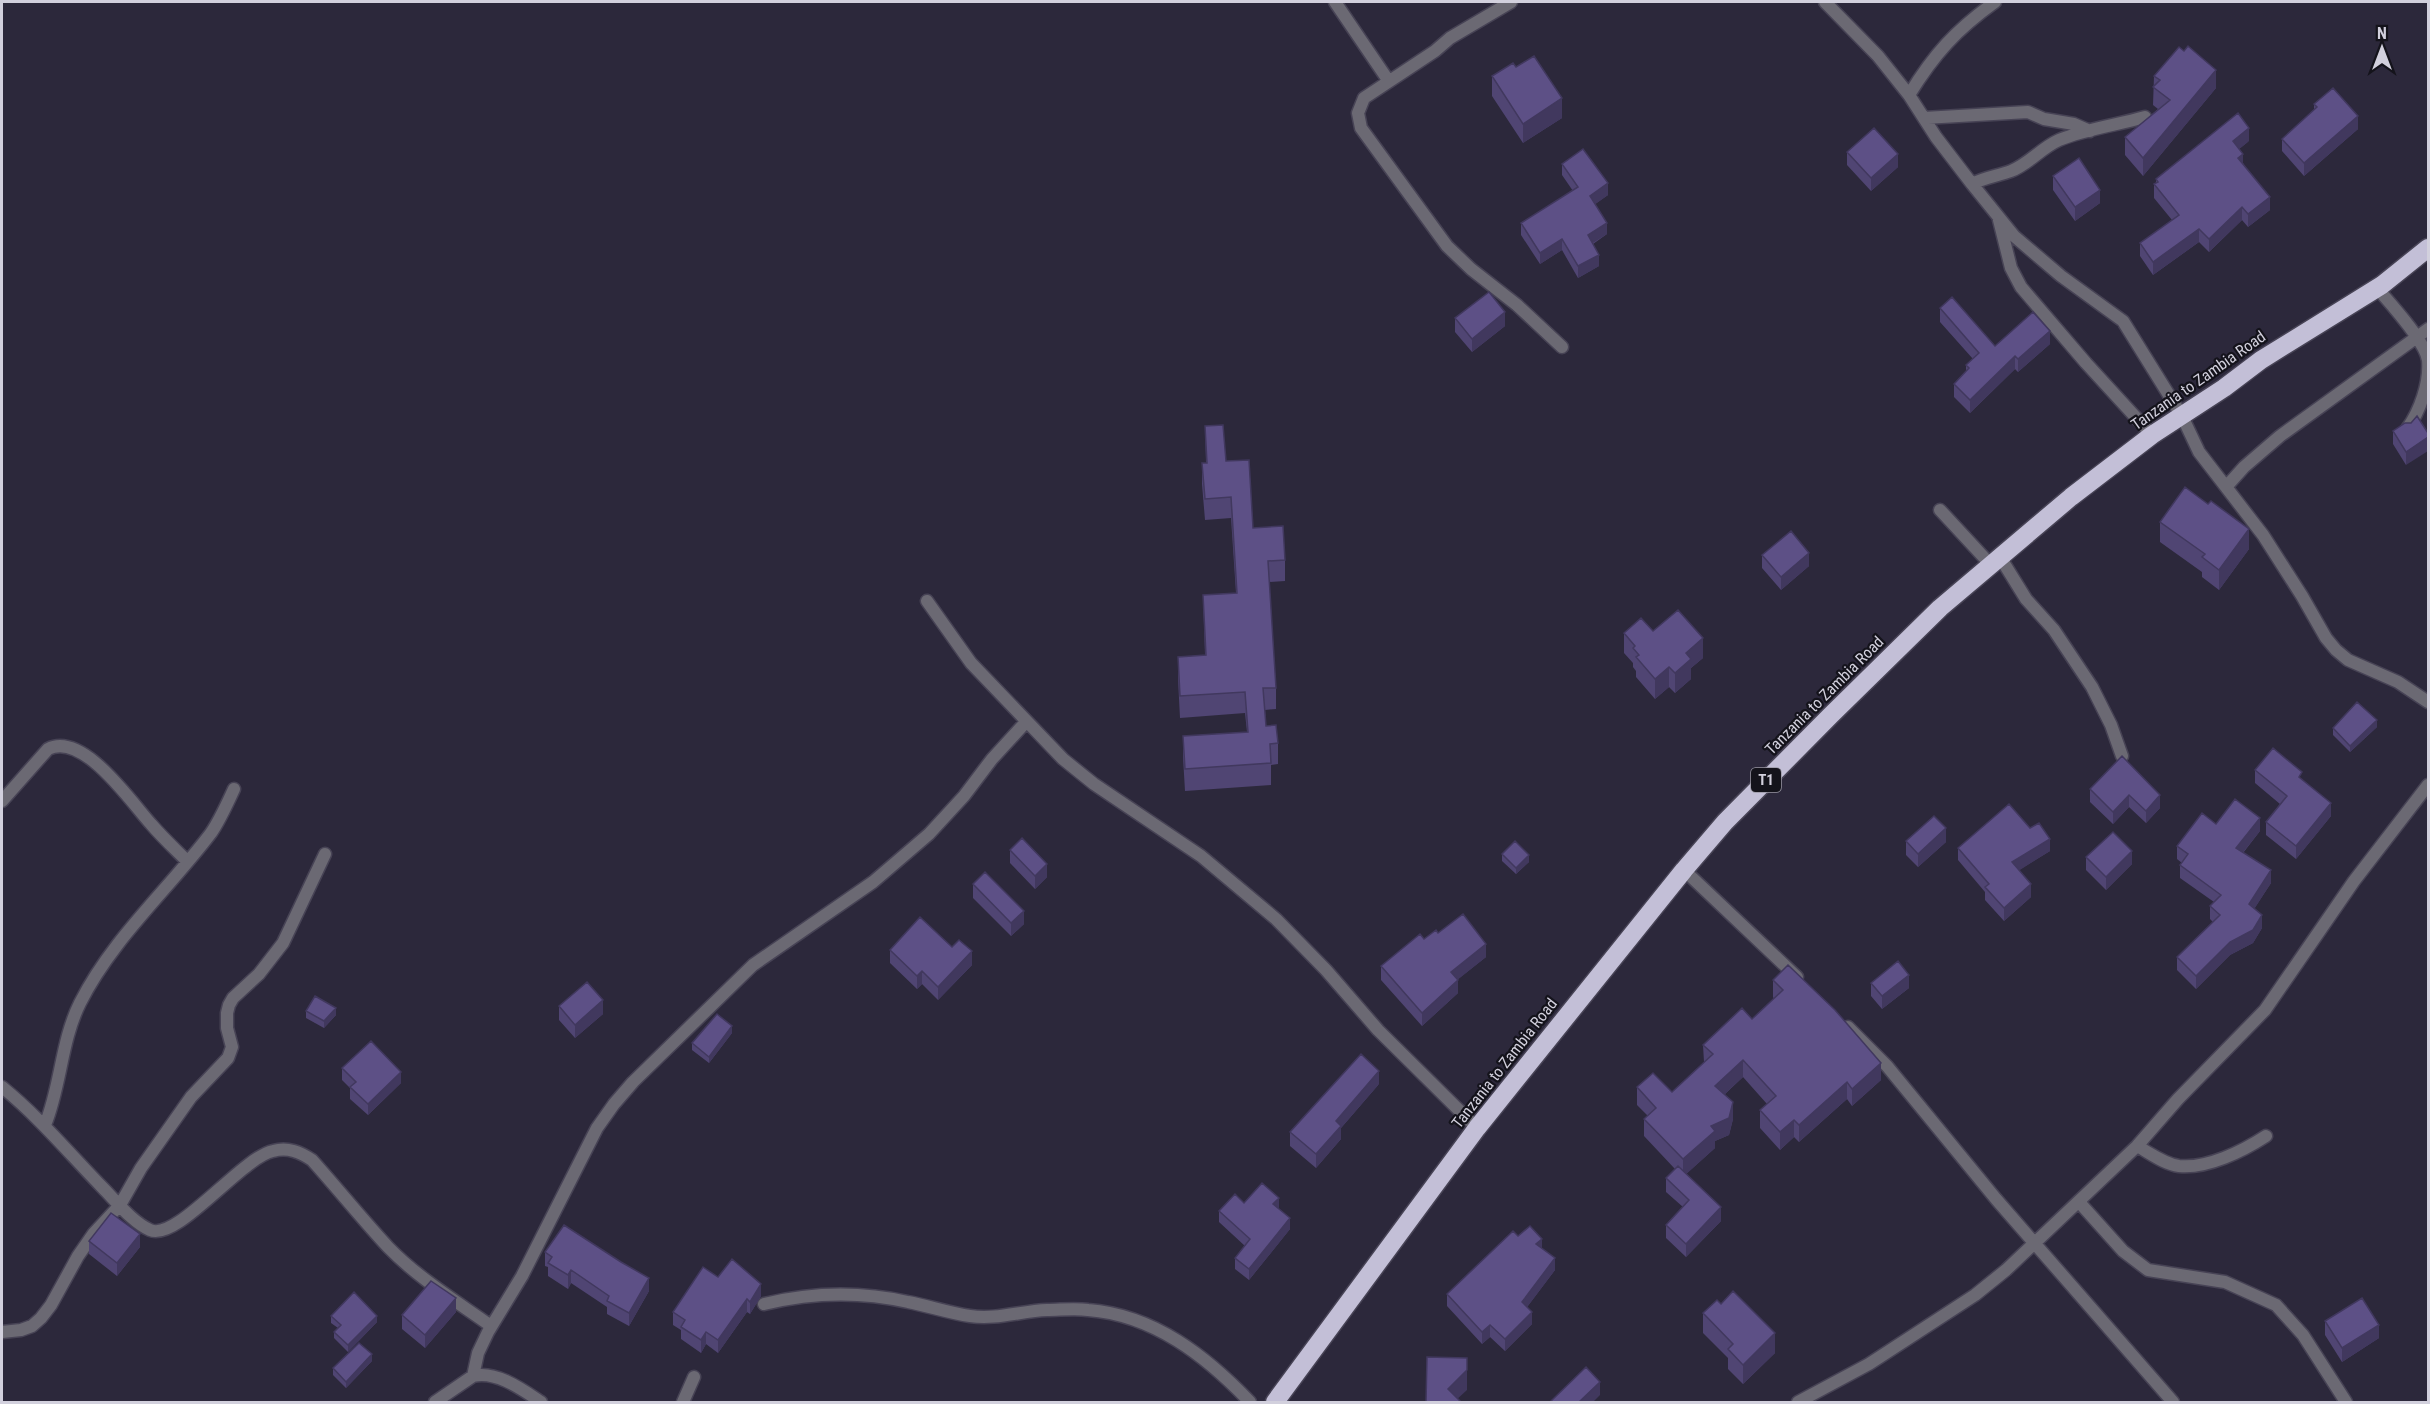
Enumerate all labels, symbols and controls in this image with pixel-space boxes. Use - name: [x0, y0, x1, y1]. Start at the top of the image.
- north arrow: [2352, 18, 2412, 78]
- text: N: [2377, 24, 2387, 43]
- street label: Tanzania to Zambia Road: [2127, 327, 2269, 434]
- street label: Tanzania to Zambia Road: [1761, 632, 1888, 759]
- road number: T1: [1751, 768, 1781, 792]
- street label: Tanzania to Zambia Road: [1448, 995, 1561, 1132]

